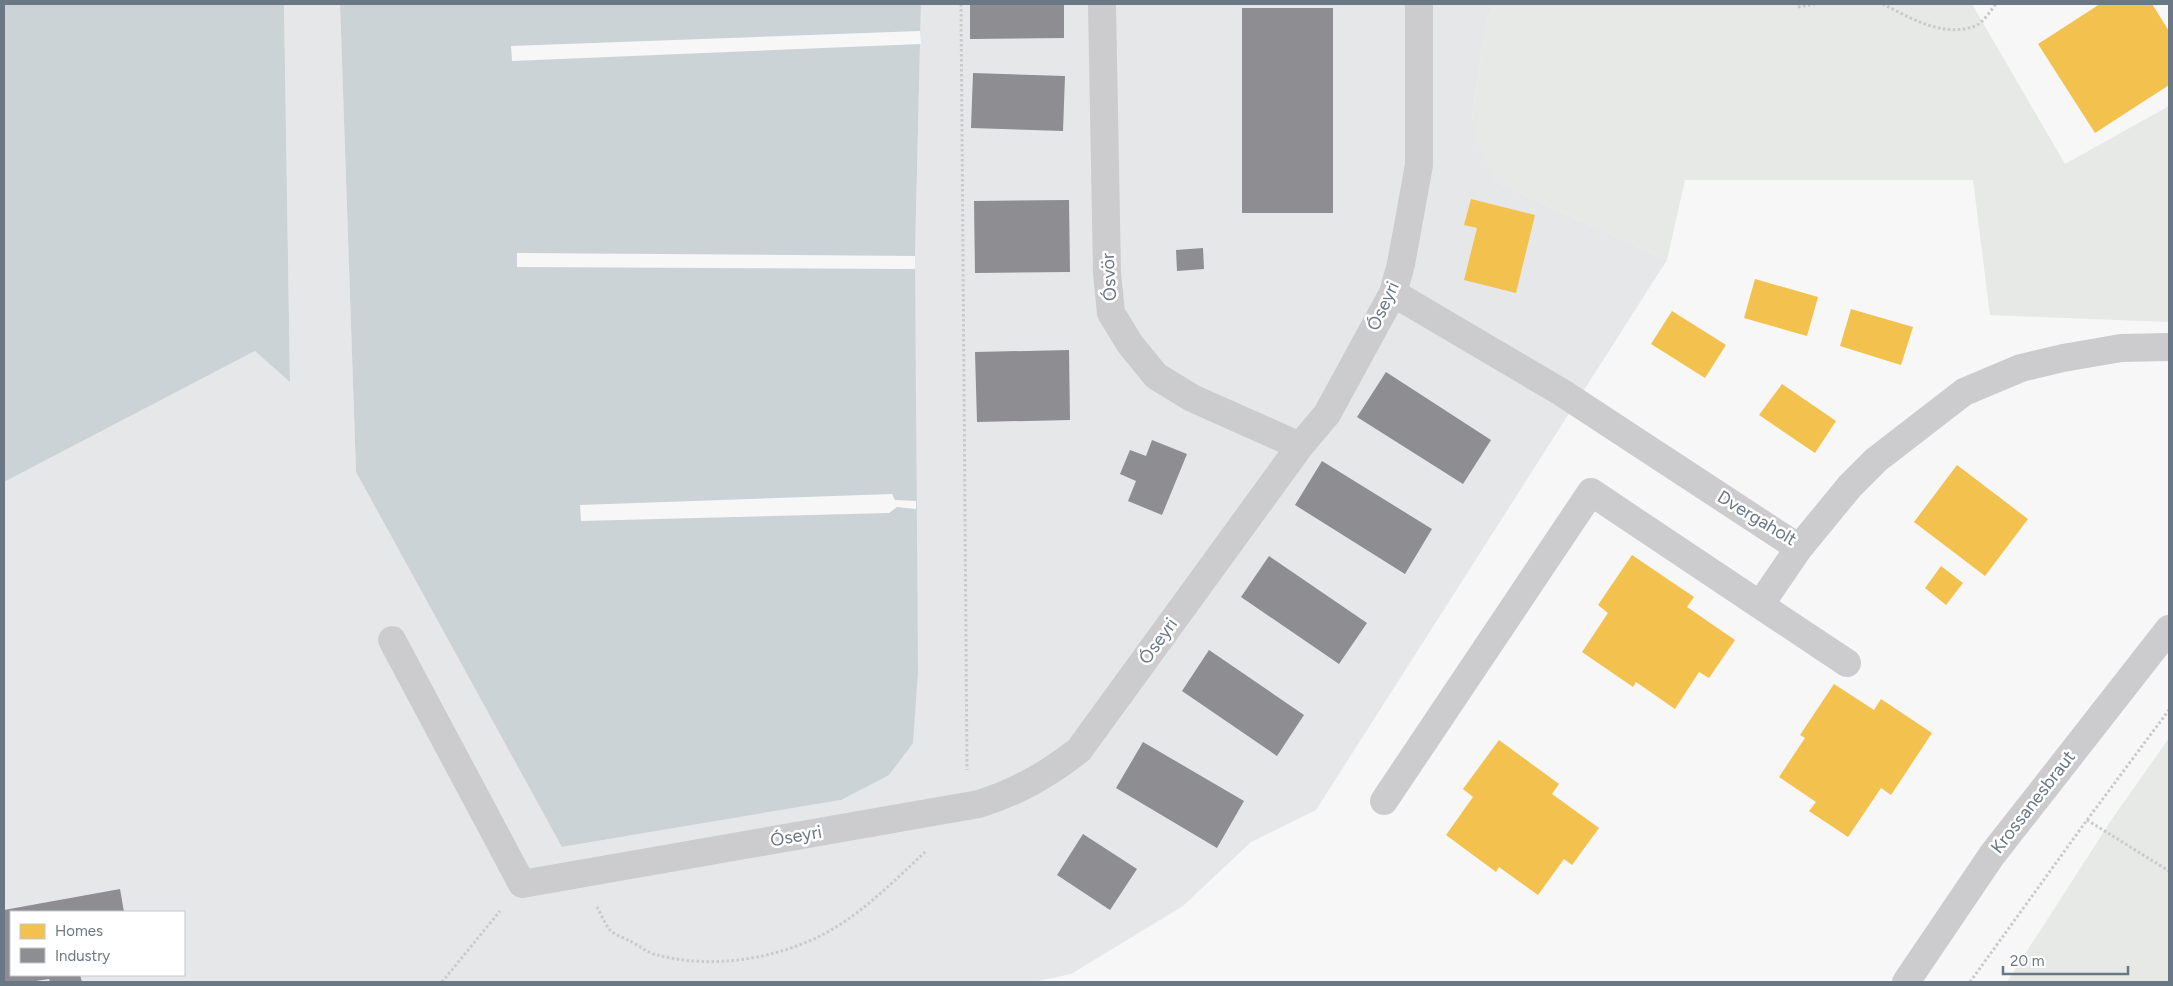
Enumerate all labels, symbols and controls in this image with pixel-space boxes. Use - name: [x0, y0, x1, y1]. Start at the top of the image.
- street label: Ósvör: [1097, 252, 1121, 302]
- street label: Óseyri: [1362, 278, 1404, 334]
- street label: Dvergaholt: [1713, 486, 1801, 550]
- street label: Óseyri: [1134, 614, 1182, 668]
- street label: Krossanesbraut: [1986, 746, 2080, 858]
- street label: Óseyri: [769, 821, 823, 851]
- legend: [10, 911, 185, 976]
- text: Homes: [55, 922, 103, 940]
- scale bar: [2003, 944, 2128, 976]
- text: Industry: [55, 947, 110, 965]
- text: 20 m: [2010, 952, 2044, 970]

